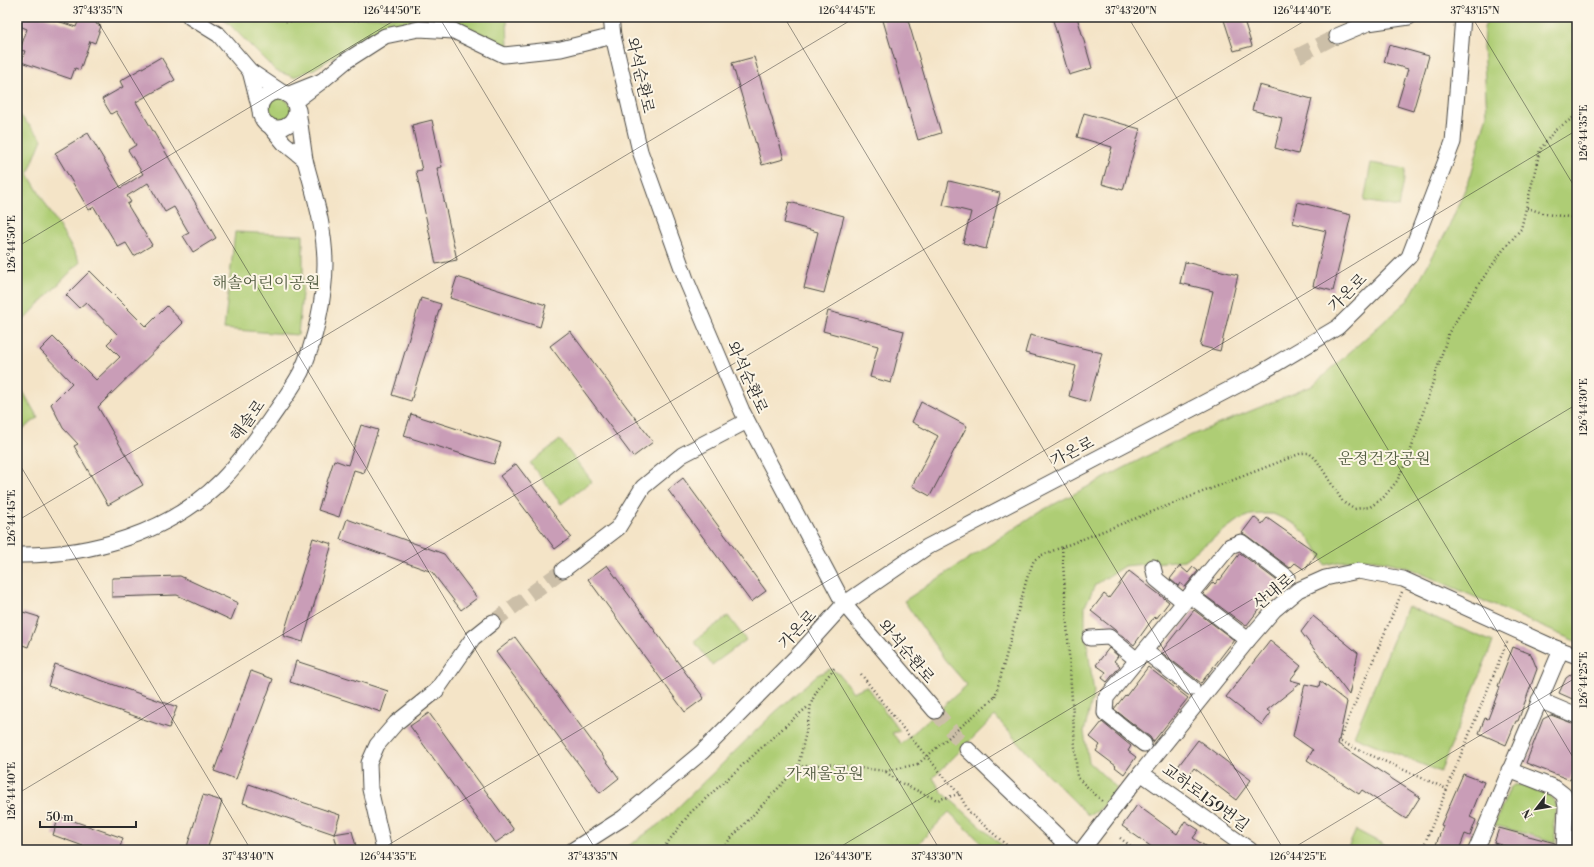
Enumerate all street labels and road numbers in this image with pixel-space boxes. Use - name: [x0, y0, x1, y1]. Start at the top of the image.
- street label: 와석순환로: [622, 35, 659, 116]
- street label: 가온로: [1324, 269, 1372, 316]
- street label: 와석순환로: [722, 338, 772, 417]
- street label: 해솔로: [226, 396, 270, 445]
- street label: 가온로: [1047, 432, 1098, 471]
- street label: 산내로: [1249, 569, 1298, 614]
- street label: 가온로: [775, 606, 821, 653]
- street label: 와석순환로: [874, 616, 939, 688]
- street label: 교하로159번길: [1158, 760, 1253, 836]

